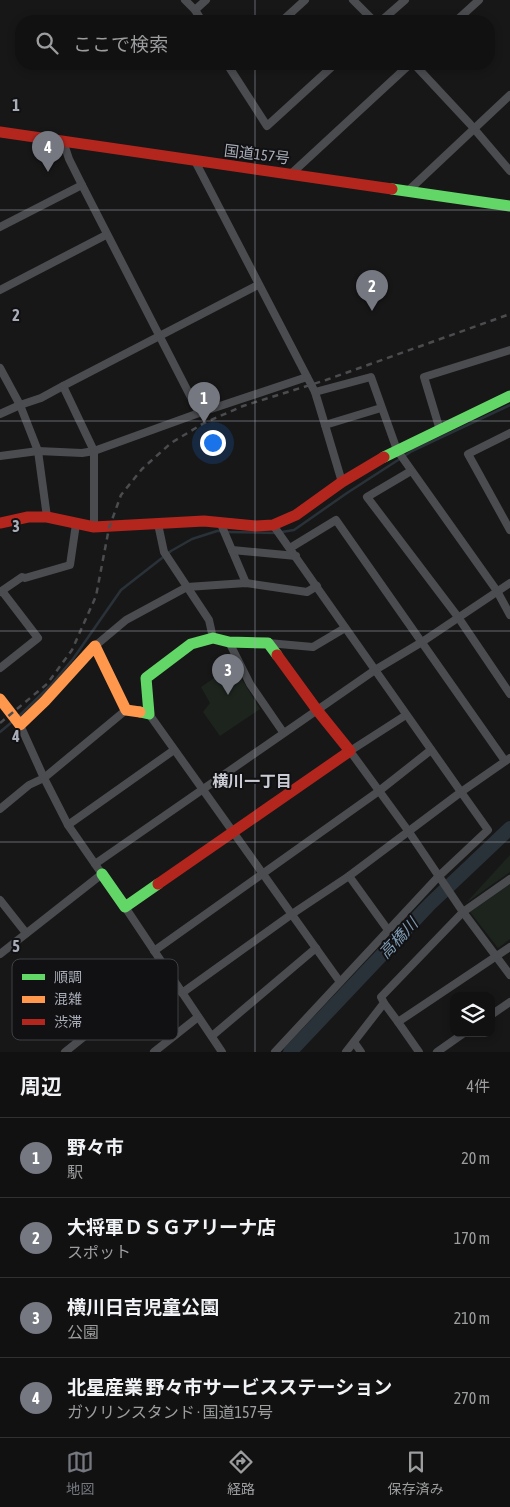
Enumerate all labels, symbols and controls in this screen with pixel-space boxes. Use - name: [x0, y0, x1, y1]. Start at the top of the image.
- search box: [15, 15, 495, 70]
- icon: search: [33, 29, 61, 57]
- text: ここで検索: [73, 33, 168, 55]
- text: 1: [12, 96, 20, 114]
- pin: 4: [32, 131, 64, 172]
- street label: 国道157号: [223, 142, 291, 166]
- pin: 2: [356, 270, 388, 311]
- text: 2: [12, 306, 20, 324]
- pin: 1: [188, 382, 220, 423]
- your location: [200, 430, 226, 456]
- text: 3: [12, 517, 20, 535]
- pin: 3: [212, 654, 244, 695]
- text: 4: [11, 727, 20, 745]
- district label: 横川一丁目: [212, 772, 292, 790]
- water label: 高橋川: [375, 913, 422, 962]
- text: 5: [12, 937, 20, 955]
- legend: [12, 959, 178, 1040]
- text: 順調: [54, 969, 82, 985]
- text: 混雑: [54, 991, 82, 1007]
- map controls: [450, 992, 495, 1037]
- button: layers: [450, 992, 495, 1037]
- text: 渋滞: [54, 1014, 82, 1030]
- text: 周辺: [20, 1074, 62, 1098]
- text: 4件: [466, 1077, 490, 1095]
- text: 野々市: [67, 1136, 124, 1158]
- text: 1: [32, 1149, 40, 1167]
- text: 20 m: [461, 1149, 490, 1167]
- text: 駅: [67, 1163, 83, 1181]
- text: 大将軍ＤＳＧアリーナ店: [67, 1216, 276, 1238]
- text: 2: [32, 1229, 40, 1247]
- text: 170 m: [454, 1229, 490, 1247]
- text: スポット: [67, 1243, 131, 1261]
- text: 横川日吉児童公園: [67, 1296, 219, 1318]
- text: 3: [32, 1309, 40, 1327]
- text: 210 m: [454, 1309, 490, 1327]
- text: 公園: [67, 1323, 99, 1341]
- text: 北星産業 野々市サービスステーション: [67, 1376, 392, 1398]
- text: 4: [32, 1389, 40, 1407]
- text: 270 m: [454, 1389, 490, 1407]
- text: ガソリンスタンド · 国道157号: [67, 1403, 273, 1421]
- tab: 地図: [66, 1448, 94, 1498]
- tab: 経路: [227, 1448, 255, 1498]
- tab: 保存済み: [388, 1448, 444, 1498]

